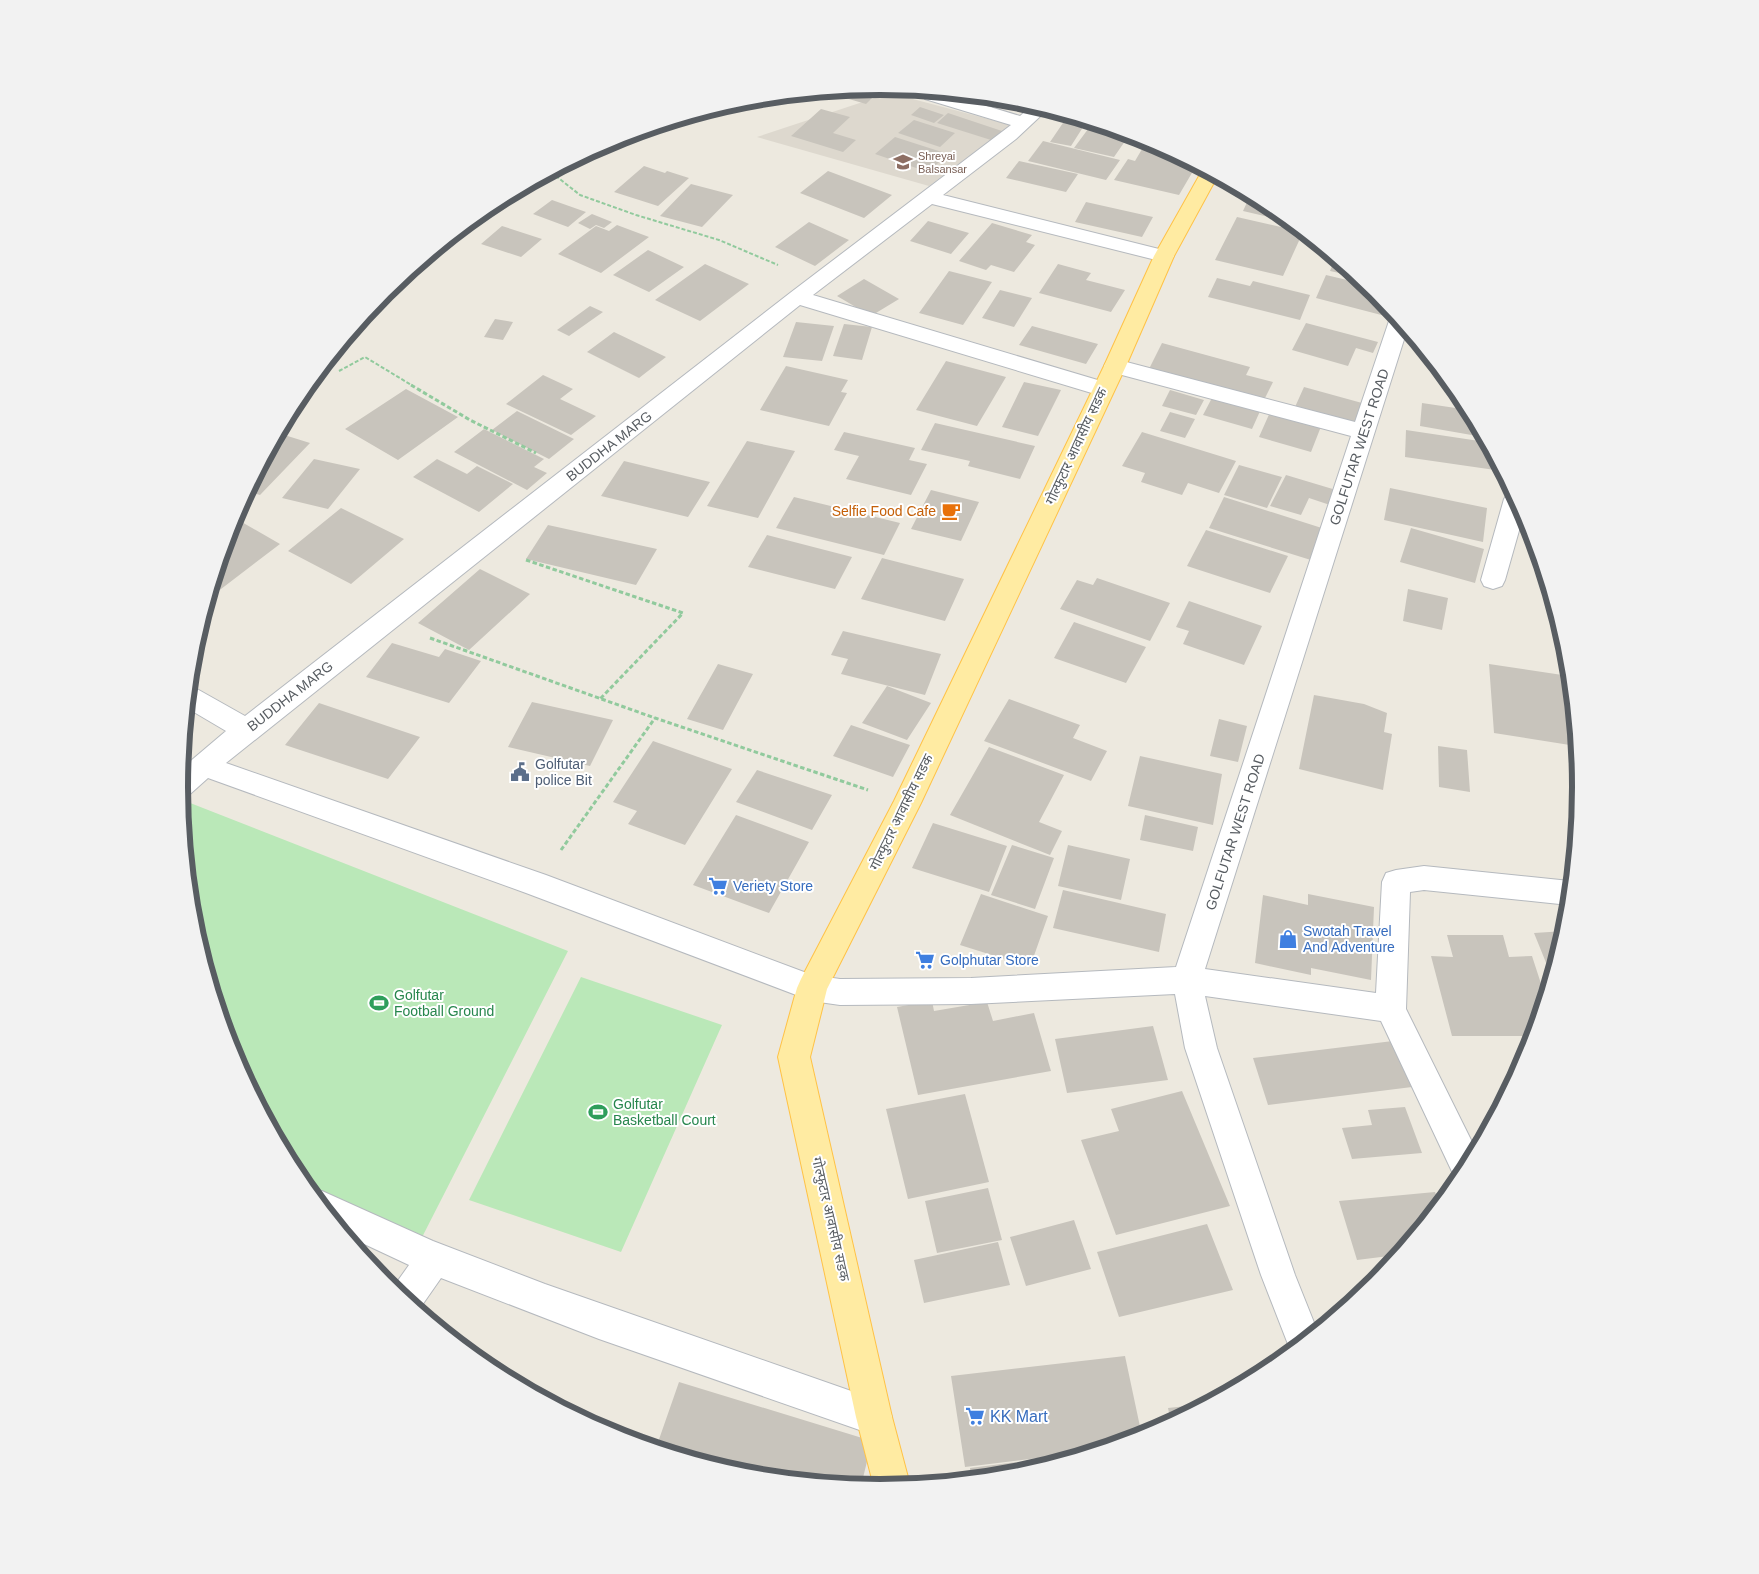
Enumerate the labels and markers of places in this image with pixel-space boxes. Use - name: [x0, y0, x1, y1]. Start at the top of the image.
- place label: Shreyai Balsansar: [918, 150, 967, 175]
- school or university icon: Shreyai Balsansar: [892, 151, 914, 173]
- cafe icon: Selfie Food Cafe: [940, 500, 962, 522]
- place label: Selfie Food Cafe: [832, 503, 936, 519]
- place label: Golfutar police Bit: [535, 756, 592, 788]
- public building icon: Golfutar police Bit: [509, 761, 531, 783]
- supermarket icon: Veriety Store: [707, 875, 729, 897]
- place label: Veriety Store: [733, 878, 813, 894]
- place label: Swotah Travel And Adventure: [1303, 923, 1395, 955]
- shop icon: Swotah Travel And Adventure: [1277, 928, 1299, 950]
- supermarket icon: Golphutar Store: [914, 949, 936, 971]
- place label: Golphutar Store: [940, 952, 1039, 968]
- place label: Golfutar Football Ground: [394, 987, 494, 1019]
- sports icon: Golfutar Football Ground: [368, 992, 390, 1014]
- place label: Golfutar Basketball Court: [613, 1096, 716, 1128]
- sports icon: Golfutar Basketball Court: [587, 1101, 609, 1123]
- supermarket icon: KK Mart: [964, 1405, 986, 1427]
- place label: KK Mart: [990, 1408, 1048, 1425]

